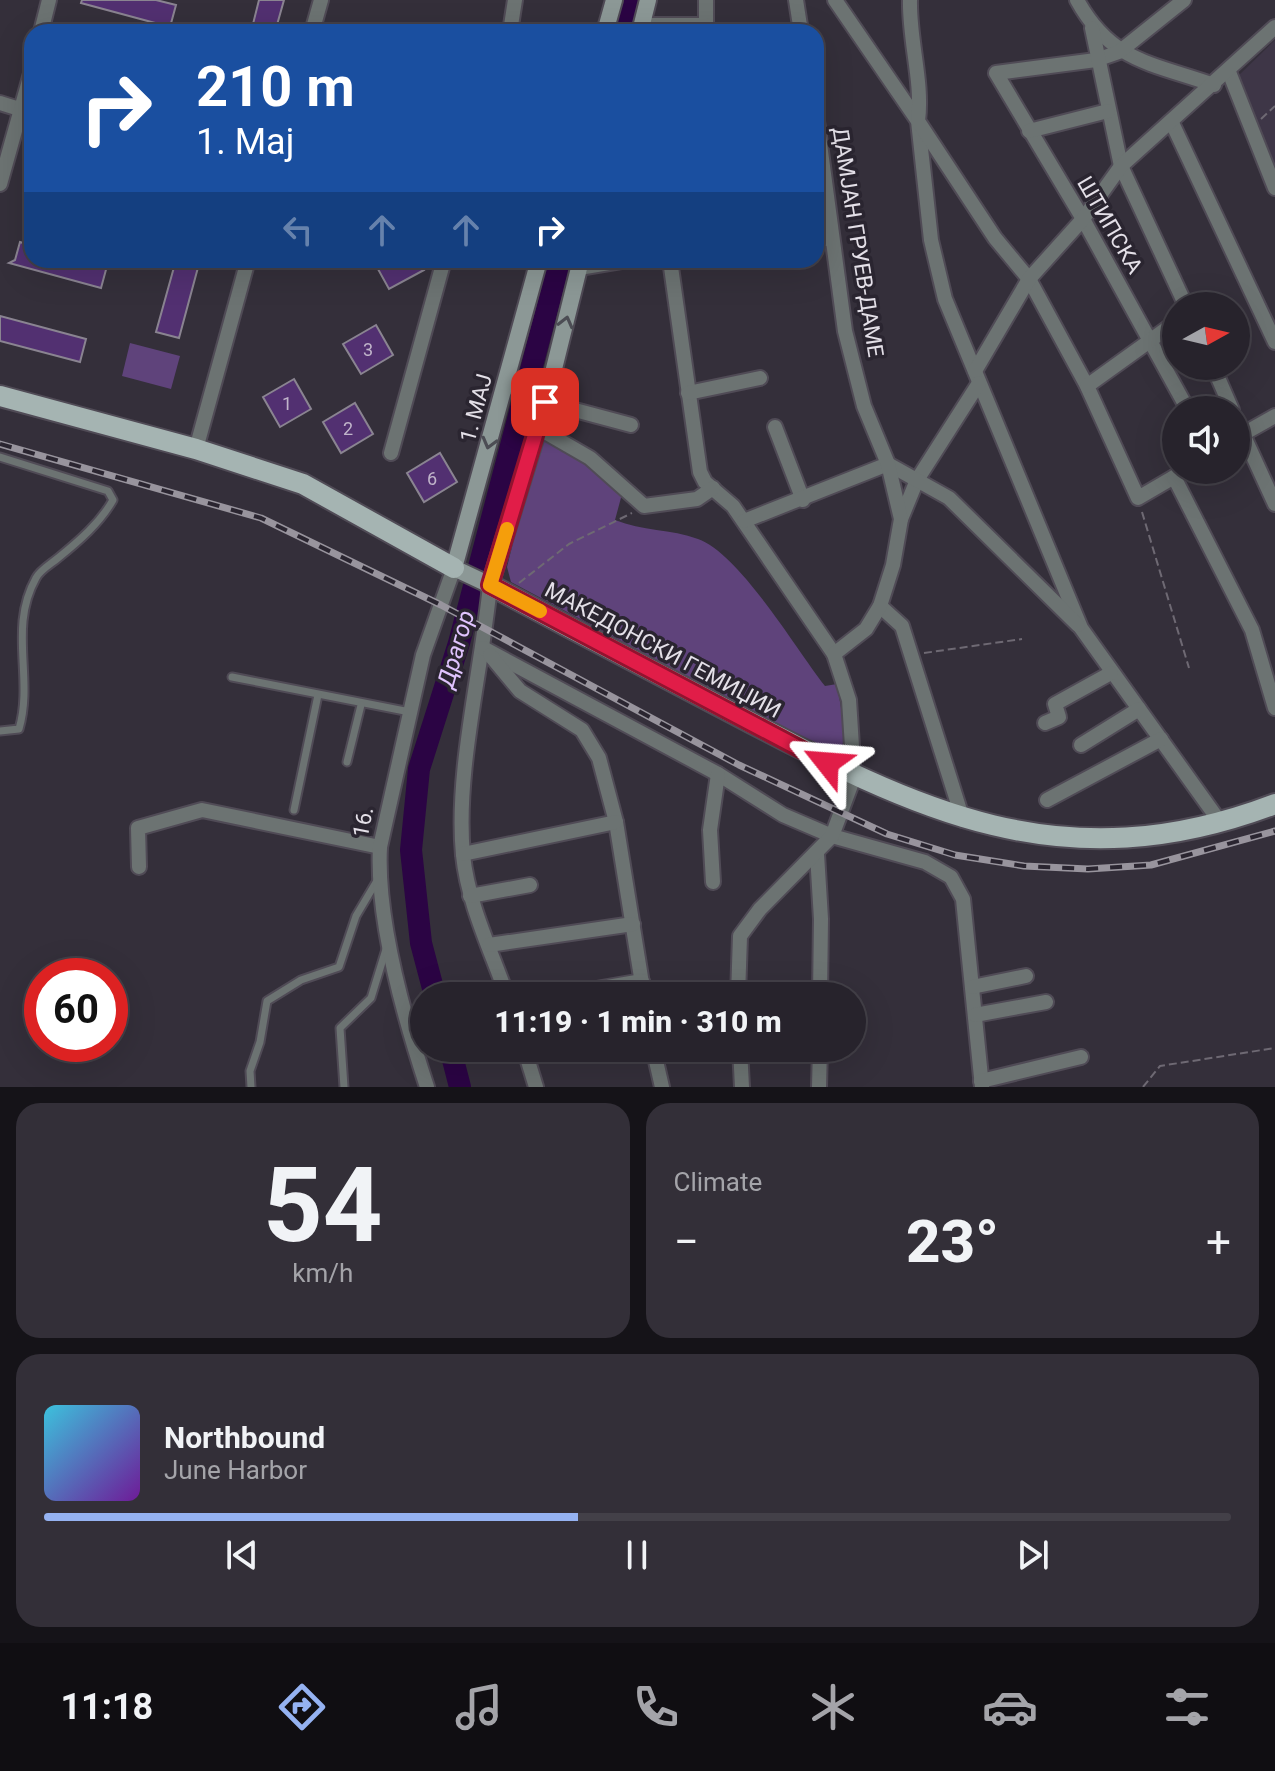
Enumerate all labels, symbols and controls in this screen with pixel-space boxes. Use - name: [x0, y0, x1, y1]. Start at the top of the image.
- text: 210 m: [196, 54, 355, 120]
- icon: right: [64, 56, 168, 160]
- text: 1. Мај: [196, 121, 294, 163]
- street label: ДАМЈАН ГРУЕВ-ДАМЕ: [827, 125, 889, 359]
- street label: ШТИПСКА: [1072, 172, 1148, 278]
- icon: left: [276, 208, 320, 252]
- icon: ahead: [360, 208, 404, 252]
- icon: ahead: [444, 208, 488, 252]
- icon: right: [528, 208, 572, 252]
- north arrow: [1162, 292, 1250, 380]
- map controls: [1162, 292, 1250, 484]
- one-way arrow: [556, 316, 573, 329]
- house number: 3: [363, 339, 373, 360]
- pin: [511, 368, 579, 436]
- street label: 1. МАЈ: [455, 371, 497, 445]
- icon: arrive: [523, 380, 567, 424]
- house number: 1: [282, 393, 292, 414]
- button: sound: [1162, 396, 1250, 484]
- house number: 2: [343, 418, 353, 439]
- one-way arrow: [482, 436, 498, 450]
- house number: 6: [427, 468, 437, 489]
- street label: МАКЕДОНСКИ ГЕМИЏИИ: [541, 577, 785, 723]
- water label: Драгор: [431, 607, 480, 693]
- position arrow: [785, 721, 869, 805]
- street label: 16.: [348, 805, 378, 839]
- speed limit sign: 60: [24, 958, 128, 1062]
- text: 11:19 · 1 min · 310 m: [494, 1004, 782, 1039]
- text: 54: [263, 1145, 382, 1266]
- text: Climate: [674, 1167, 762, 1197]
- text: 23°: [906, 1206, 999, 1277]
- text: −: [674, 1216, 699, 1268]
- text: +: [1206, 1216, 1231, 1268]
- text: km/h: [292, 1258, 353, 1288]
- text: Northbound: [164, 1420, 325, 1455]
- text: June Harbor: [164, 1455, 307, 1485]
- icon: previous: [220, 1533, 264, 1577]
- icon: pause: [615, 1533, 659, 1577]
- icon: next: [1011, 1533, 1055, 1577]
- icon: directions: [274, 1679, 330, 1735]
- icon: music: [451, 1679, 507, 1735]
- icon: phone: [628, 1679, 684, 1735]
- icon: climate: [805, 1679, 861, 1735]
- icon: car: [982, 1679, 1038, 1735]
- icon: filters: [1159, 1679, 1215, 1735]
- text: 11:18: [60, 1686, 153, 1728]

